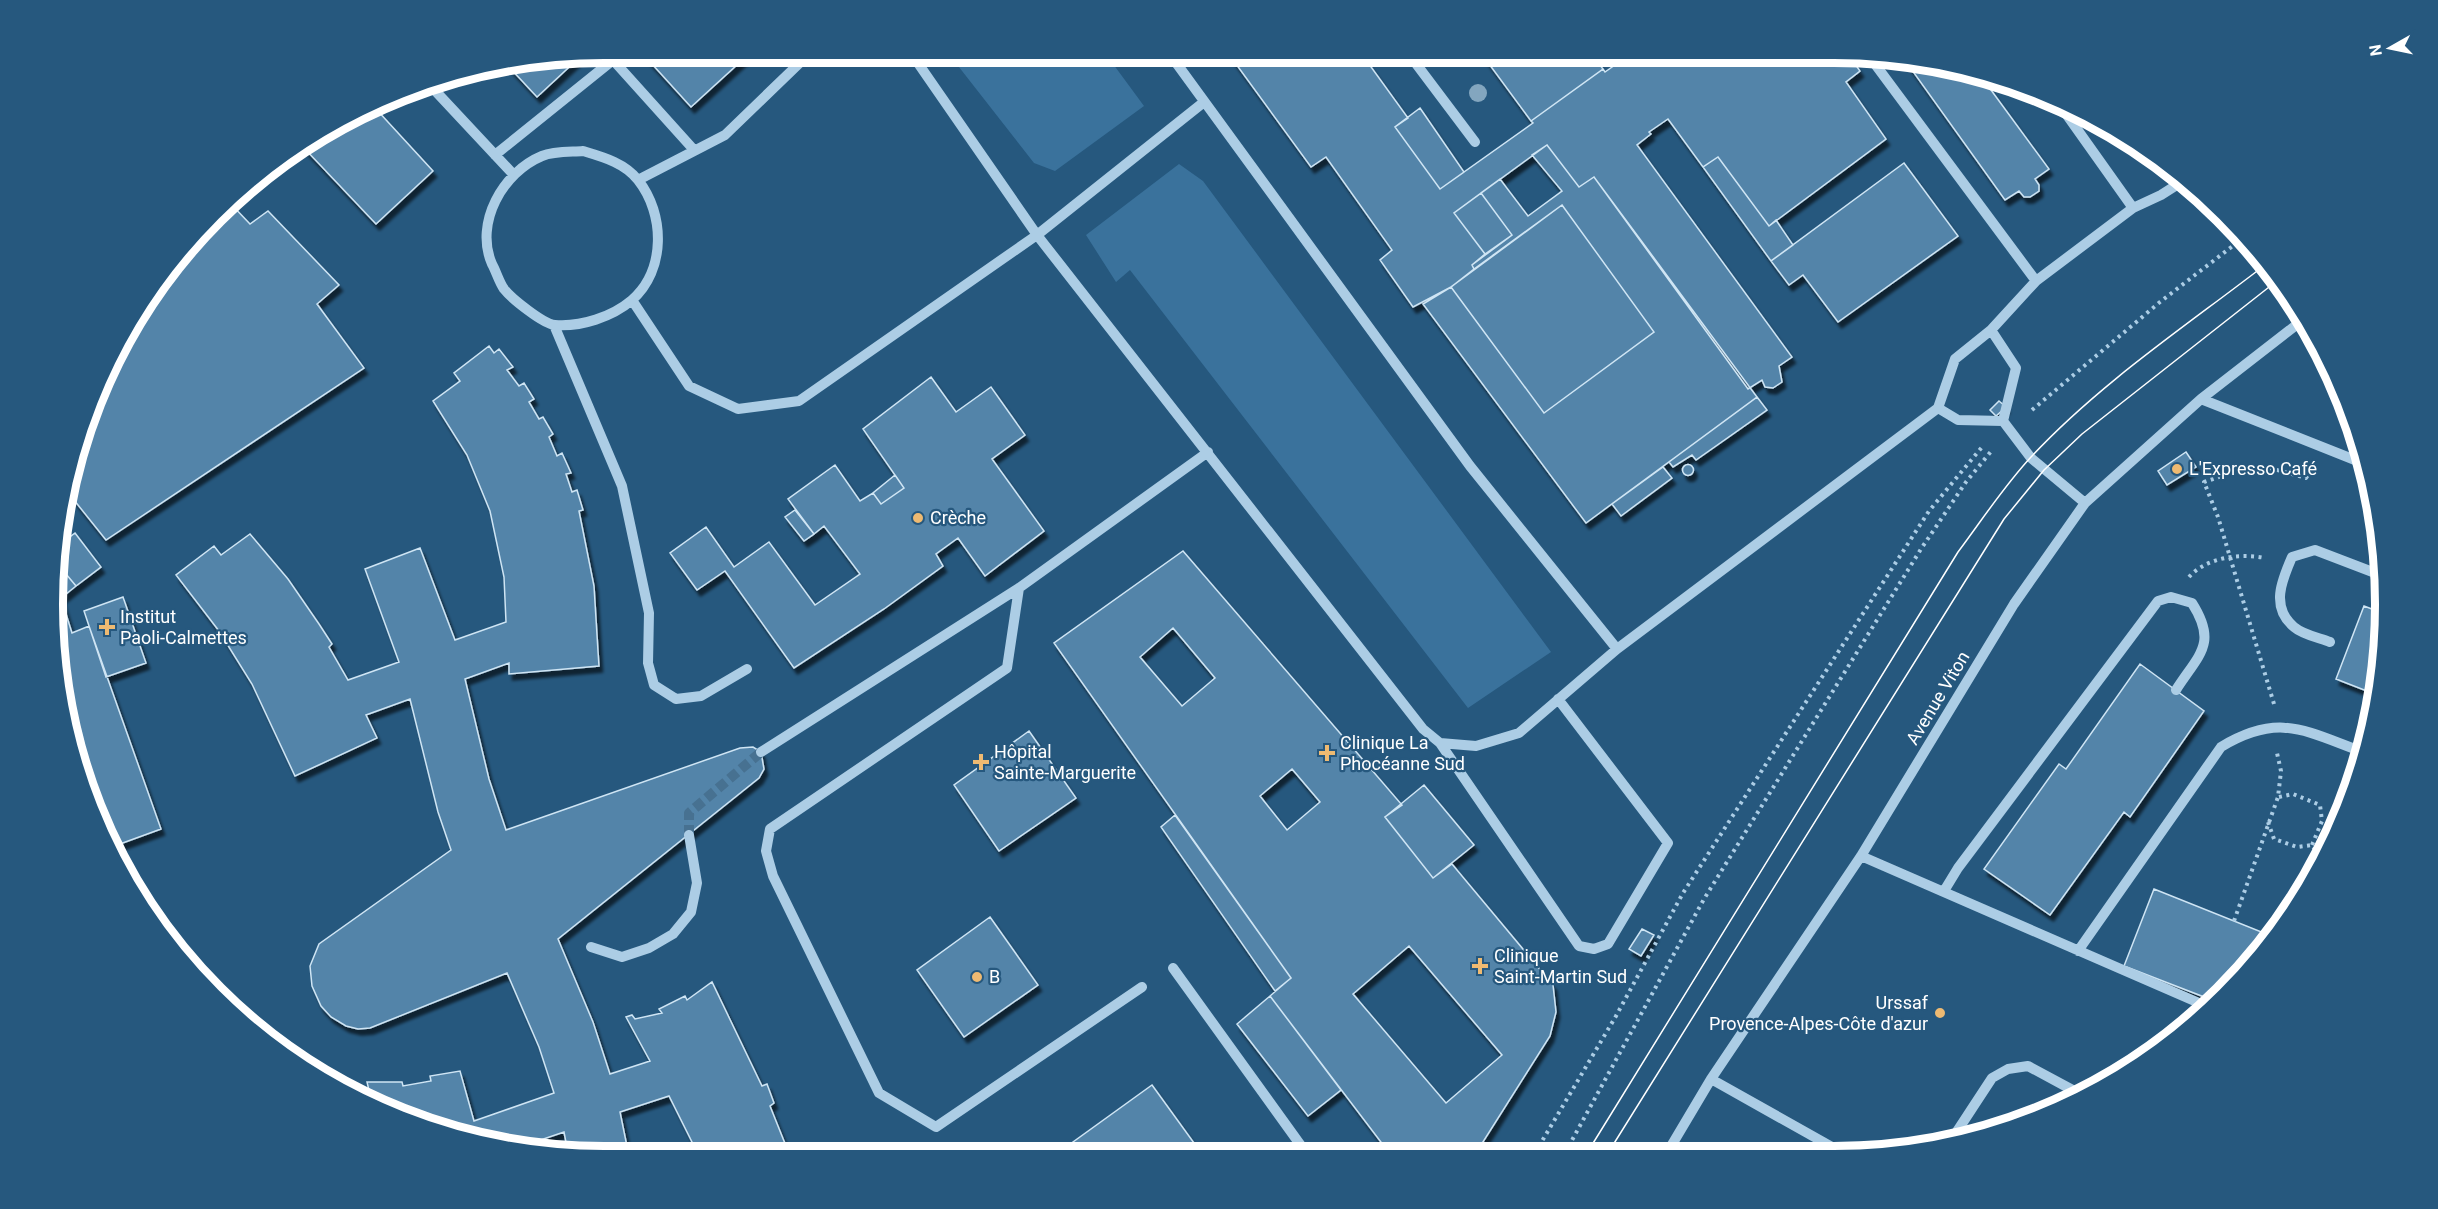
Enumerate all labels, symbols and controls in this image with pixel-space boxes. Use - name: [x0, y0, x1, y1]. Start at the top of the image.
- north arrow: [2360, 18, 2420, 78]
- text: N: [2365, 43, 2386, 57]
- place label: L'Expresso Café: [2189, 458, 2317, 479]
- marker: L'Expresso Café: [2170, 462, 2184, 476]
- place label: Crèche: [930, 507, 986, 528]
- marker: Crèche: [911, 511, 925, 525]
- place label: Institut Paoli-Calmettes: [120, 606, 247, 648]
- marker: Institut Paoli-Calmettes: [98, 618, 116, 636]
- street label: Avenue Viton: [1902, 647, 1974, 748]
- place label: Clinique La Phocéanne Sud: [1340, 732, 1465, 774]
- place label: Hôpital Sainte-Marguerite: [994, 741, 1136, 783]
- marker: Clinique La Phocéanne Sud: [1318, 744, 1336, 762]
- marker: Hôpital Sainte-Marguerite: [972, 753, 990, 771]
- place label: Clinique Saint-Martin Sud: [1494, 945, 1627, 987]
- marker: Clinique Saint-Martin Sud: [1471, 957, 1489, 975]
- place label: B: [989, 966, 1000, 987]
- marker: B: [970, 970, 984, 984]
- place label: Urssaf Provence-Alpes-Côte d'azur: [1709, 992, 1929, 1034]
- marker: Urssaf Provence-Alpes-Côte d'azur: [1933, 1006, 1947, 1020]

